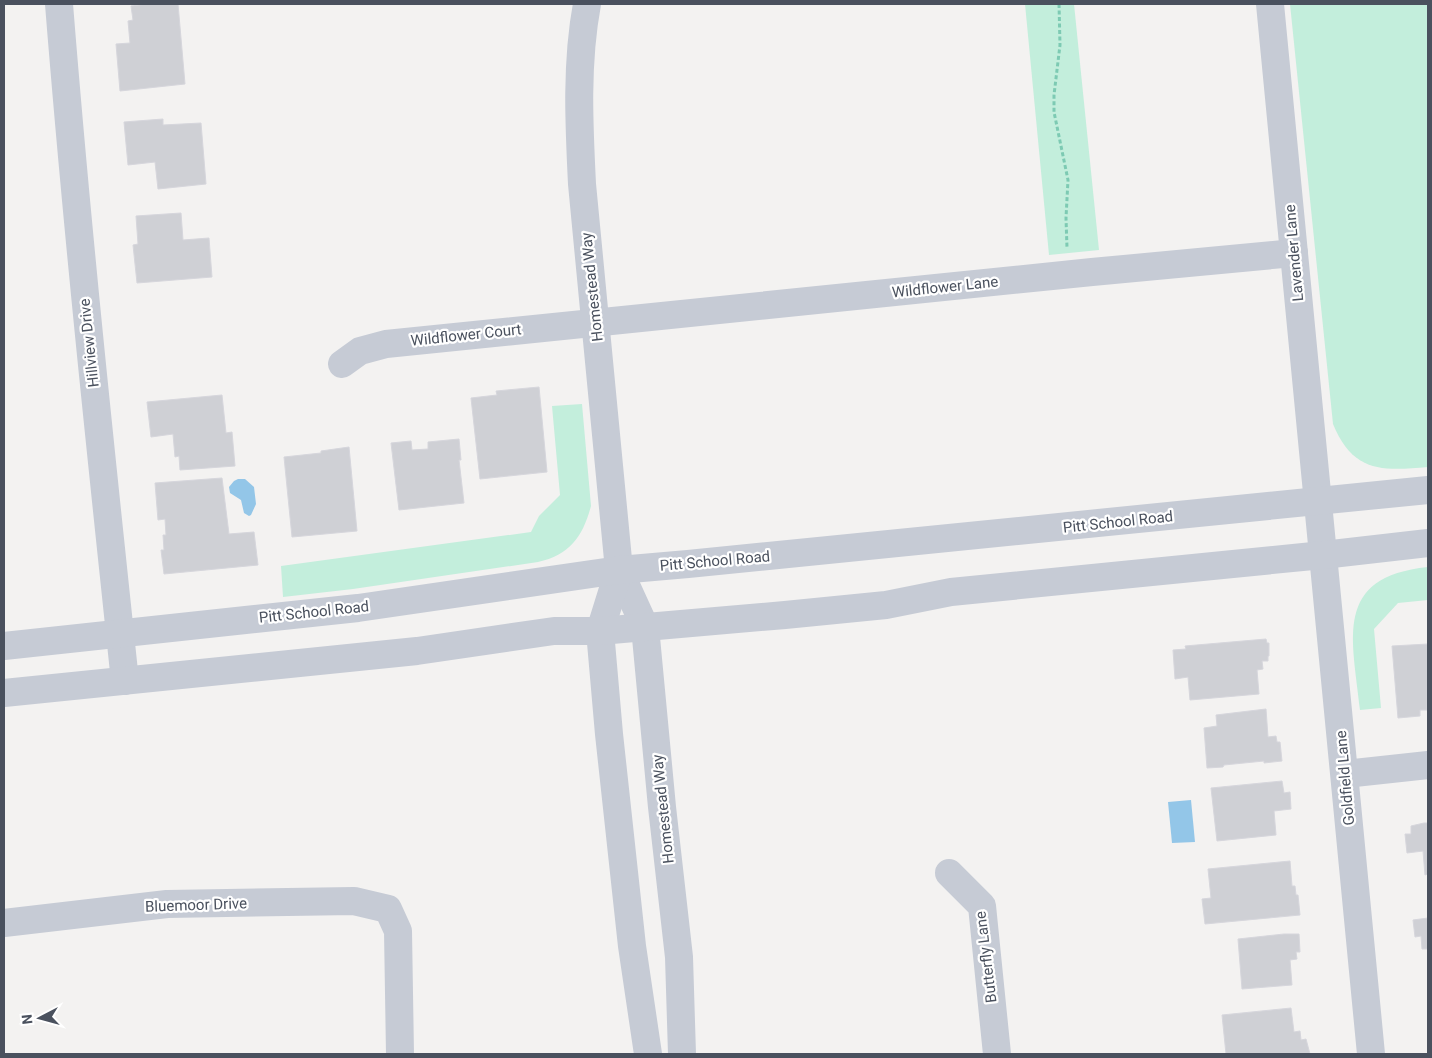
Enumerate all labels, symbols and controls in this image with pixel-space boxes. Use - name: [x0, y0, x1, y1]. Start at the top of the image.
- street label: Lavender Lane: [1281, 204, 1307, 302]
- street label: Homestead Way: [577, 232, 607, 342]
- street label: Wildflower Lane: [891, 272, 999, 302]
- street label: Hillview Drive: [75, 298, 103, 388]
- street label: Wildflower Court: [410, 320, 522, 350]
- street label: Pitt School Road: [1062, 507, 1174, 537]
- street label: Pitt School Road: [659, 547, 771, 575]
- street label: Pitt School Road: [258, 597, 370, 627]
- street label: Goldfield Lane: [1332, 730, 1358, 826]
- street label: Homestead Way: [648, 754, 678, 864]
- street label: Bluemoor Drive: [145, 894, 247, 916]
- street label: Butterfly Lane: [971, 910, 1001, 1004]
- north arrow: [15, 993, 65, 1043]
- text: N: [19, 1014, 36, 1025]

